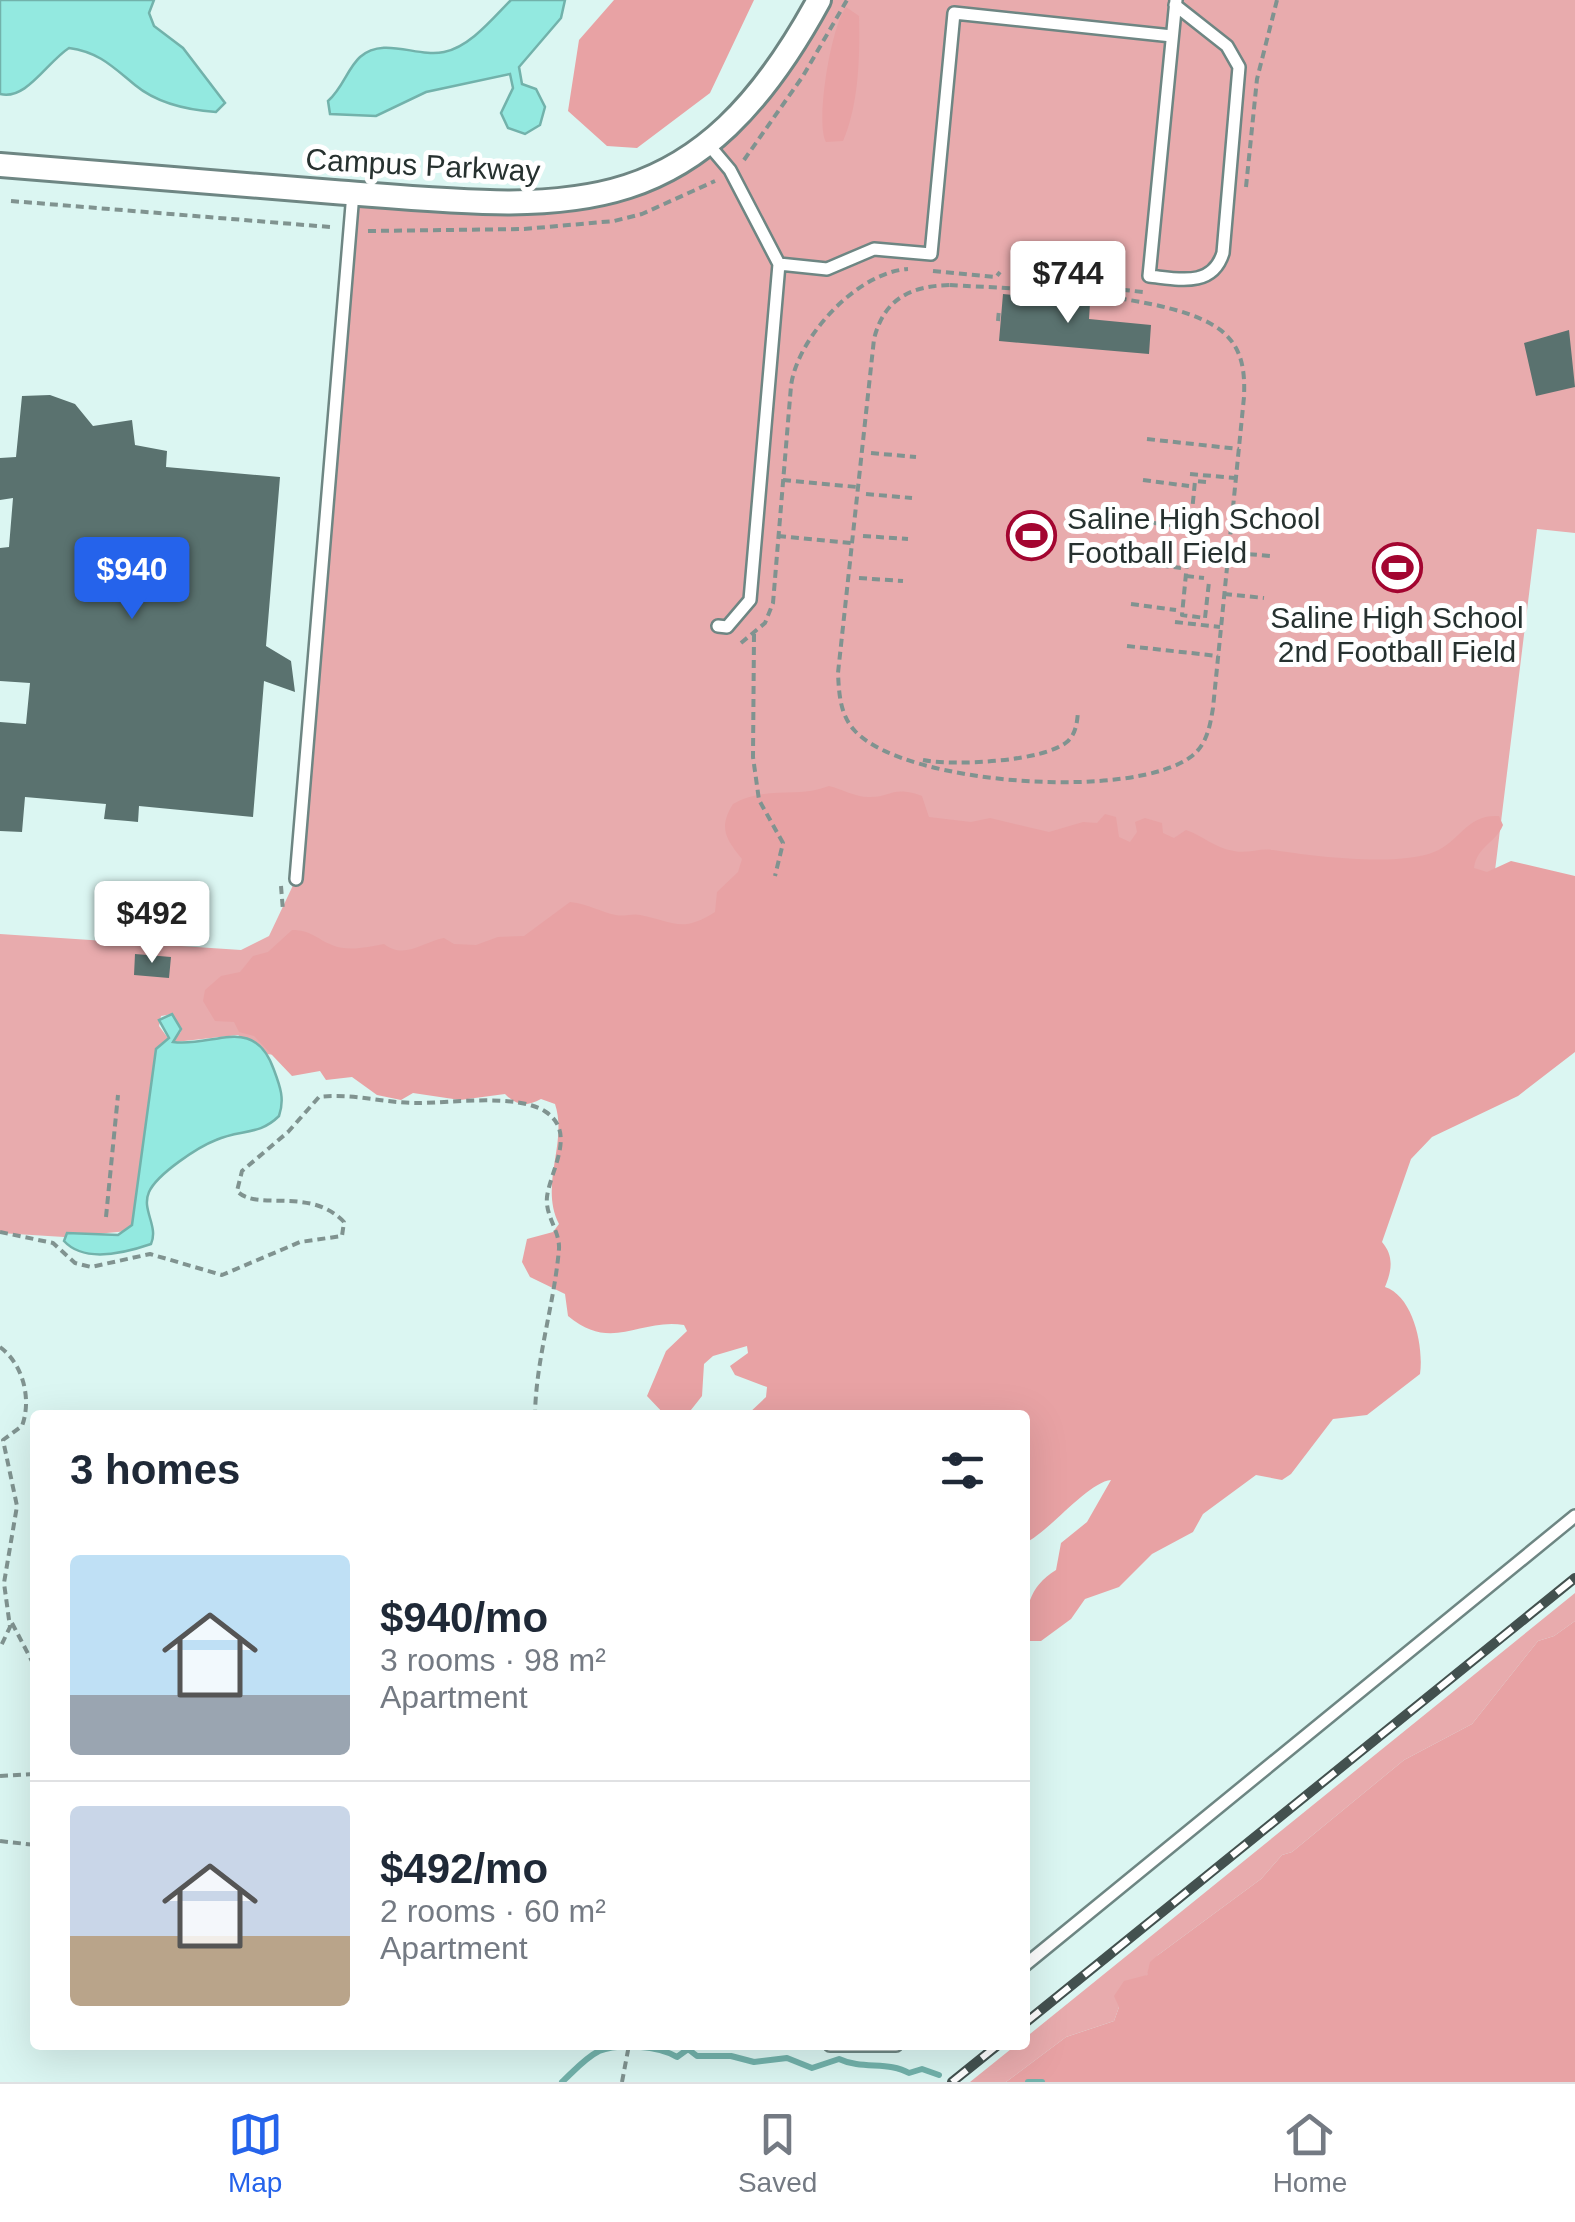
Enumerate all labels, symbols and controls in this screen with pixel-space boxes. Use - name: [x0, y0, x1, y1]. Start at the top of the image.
- street label: Campus Parkway: [305, 142, 541, 188]
- pin: $744: [1009, 241, 1127, 326]
- text: $744: [1032, 255, 1104, 291]
- place label: Saline High School Football Field: [1067, 502, 1321, 569]
- sports icon: Saline High School Football Field: [1006, 509, 1058, 561]
- pin: $940: [73, 537, 191, 622]
- sports icon: Saline High School 2nd Football Field: [1371, 542, 1423, 594]
- text: $940: [96, 551, 168, 587]
- place label: Saline High School 2nd Football Field: [1270, 601, 1524, 668]
- pin: $492: [93, 881, 211, 966]
- text: $492: [116, 895, 188, 931]
- icon: filters: [935, 1443, 990, 1498]
- text: 3 homes: [70, 1446, 240, 1493]
- text: $940/mo: [380, 1594, 548, 1641]
- icon: home: [150, 1595, 270, 1715]
- text: 3 rooms · 98 m²: [380, 1642, 606, 1678]
- text: Apartment: [380, 1679, 528, 1715]
- text: $492/mo: [380, 1845, 548, 1892]
- icon: home: [150, 1846, 270, 1966]
- text: 2 rooms · 60 m²: [380, 1893, 606, 1929]
- text: Apartment: [380, 1930, 528, 1966]
- tab: Map: [228, 2107, 283, 2199]
- tab: Saved: [738, 2107, 817, 2199]
- tab: Home: [1273, 2107, 1347, 2199]

